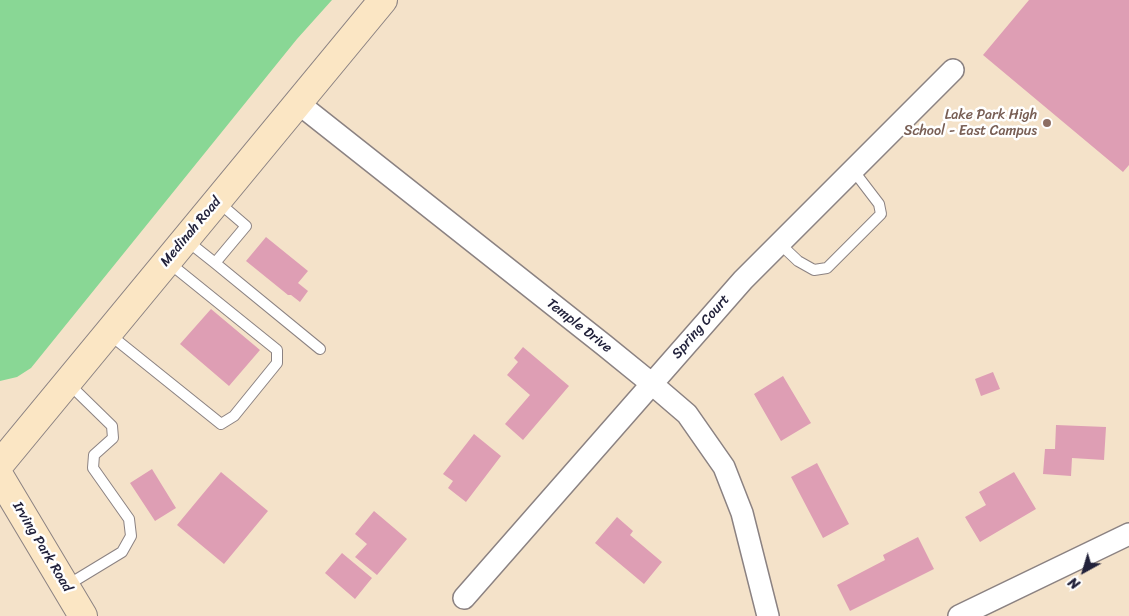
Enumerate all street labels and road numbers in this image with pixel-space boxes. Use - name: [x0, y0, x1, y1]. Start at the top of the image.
- street label: Medinah Road: [157, 194, 225, 270]
- street label: Spring Court: [669, 292, 733, 362]
- street label: Temple Drive: [543, 295, 615, 357]
- street label: Irving Park Road: [8, 499, 76, 595]

